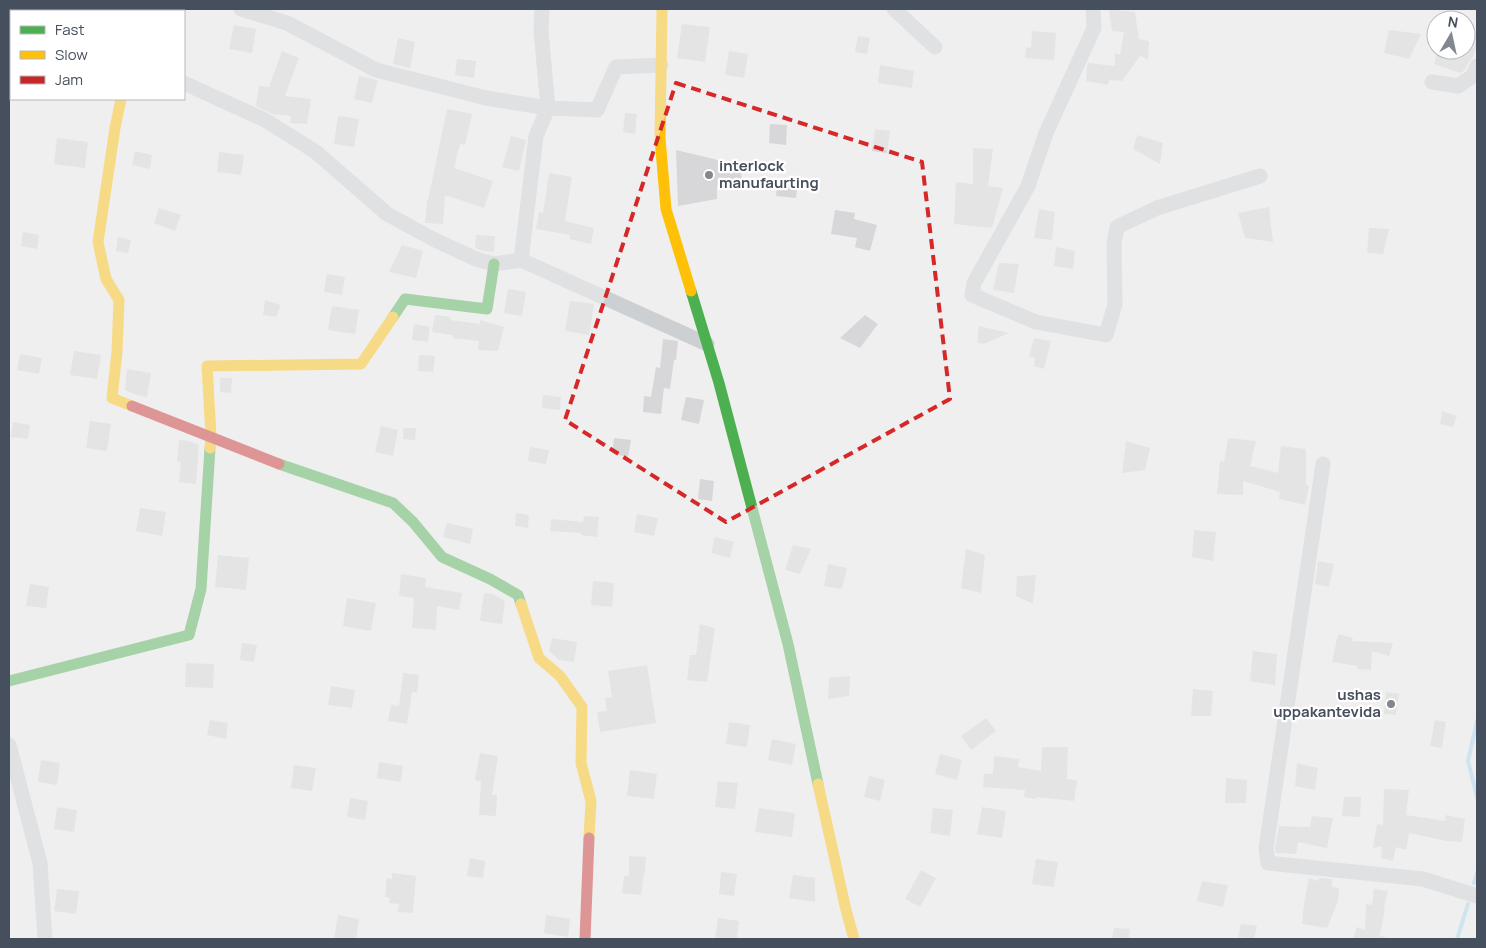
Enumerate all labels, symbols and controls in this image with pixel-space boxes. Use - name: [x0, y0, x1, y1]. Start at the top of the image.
- legend: [10, 10, 185, 100]
- north arrow: [1426, 10, 1476, 60]
- text: N: [1447, 11, 1460, 32]
- text: Fast: [55, 19, 84, 40]
- text: Slow: [55, 44, 88, 65]
- text: Jam: [55, 69, 83, 90]
- place label: interlock manufaurting: [719, 155, 819, 193]
- marker: interlock manufaurting: [703, 169, 715, 181]
- place label: ushas uppakantevida: [1273, 684, 1381, 722]
- marker: ushas uppakantevida: [1385, 698, 1397, 710]

